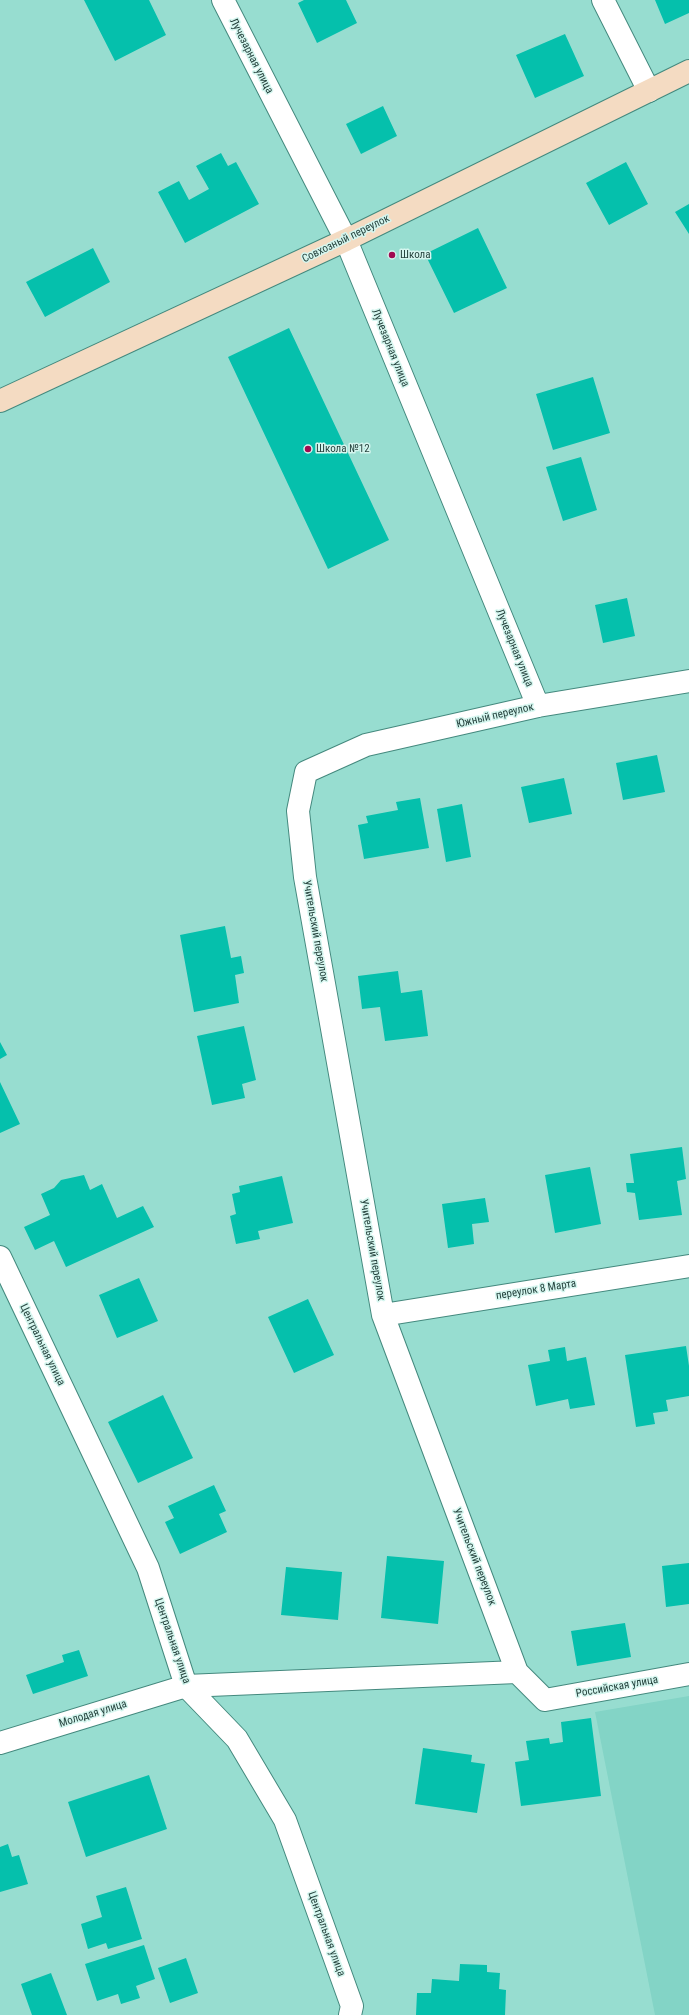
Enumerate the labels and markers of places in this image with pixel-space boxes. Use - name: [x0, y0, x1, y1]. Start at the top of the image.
- place label: Школа: [400, 248, 430, 262]
- marker: Школа: [387, 250, 397, 260]
- place label: Школа №12: [316, 442, 370, 456]
- marker: Школа №12: [303, 444, 313, 454]

